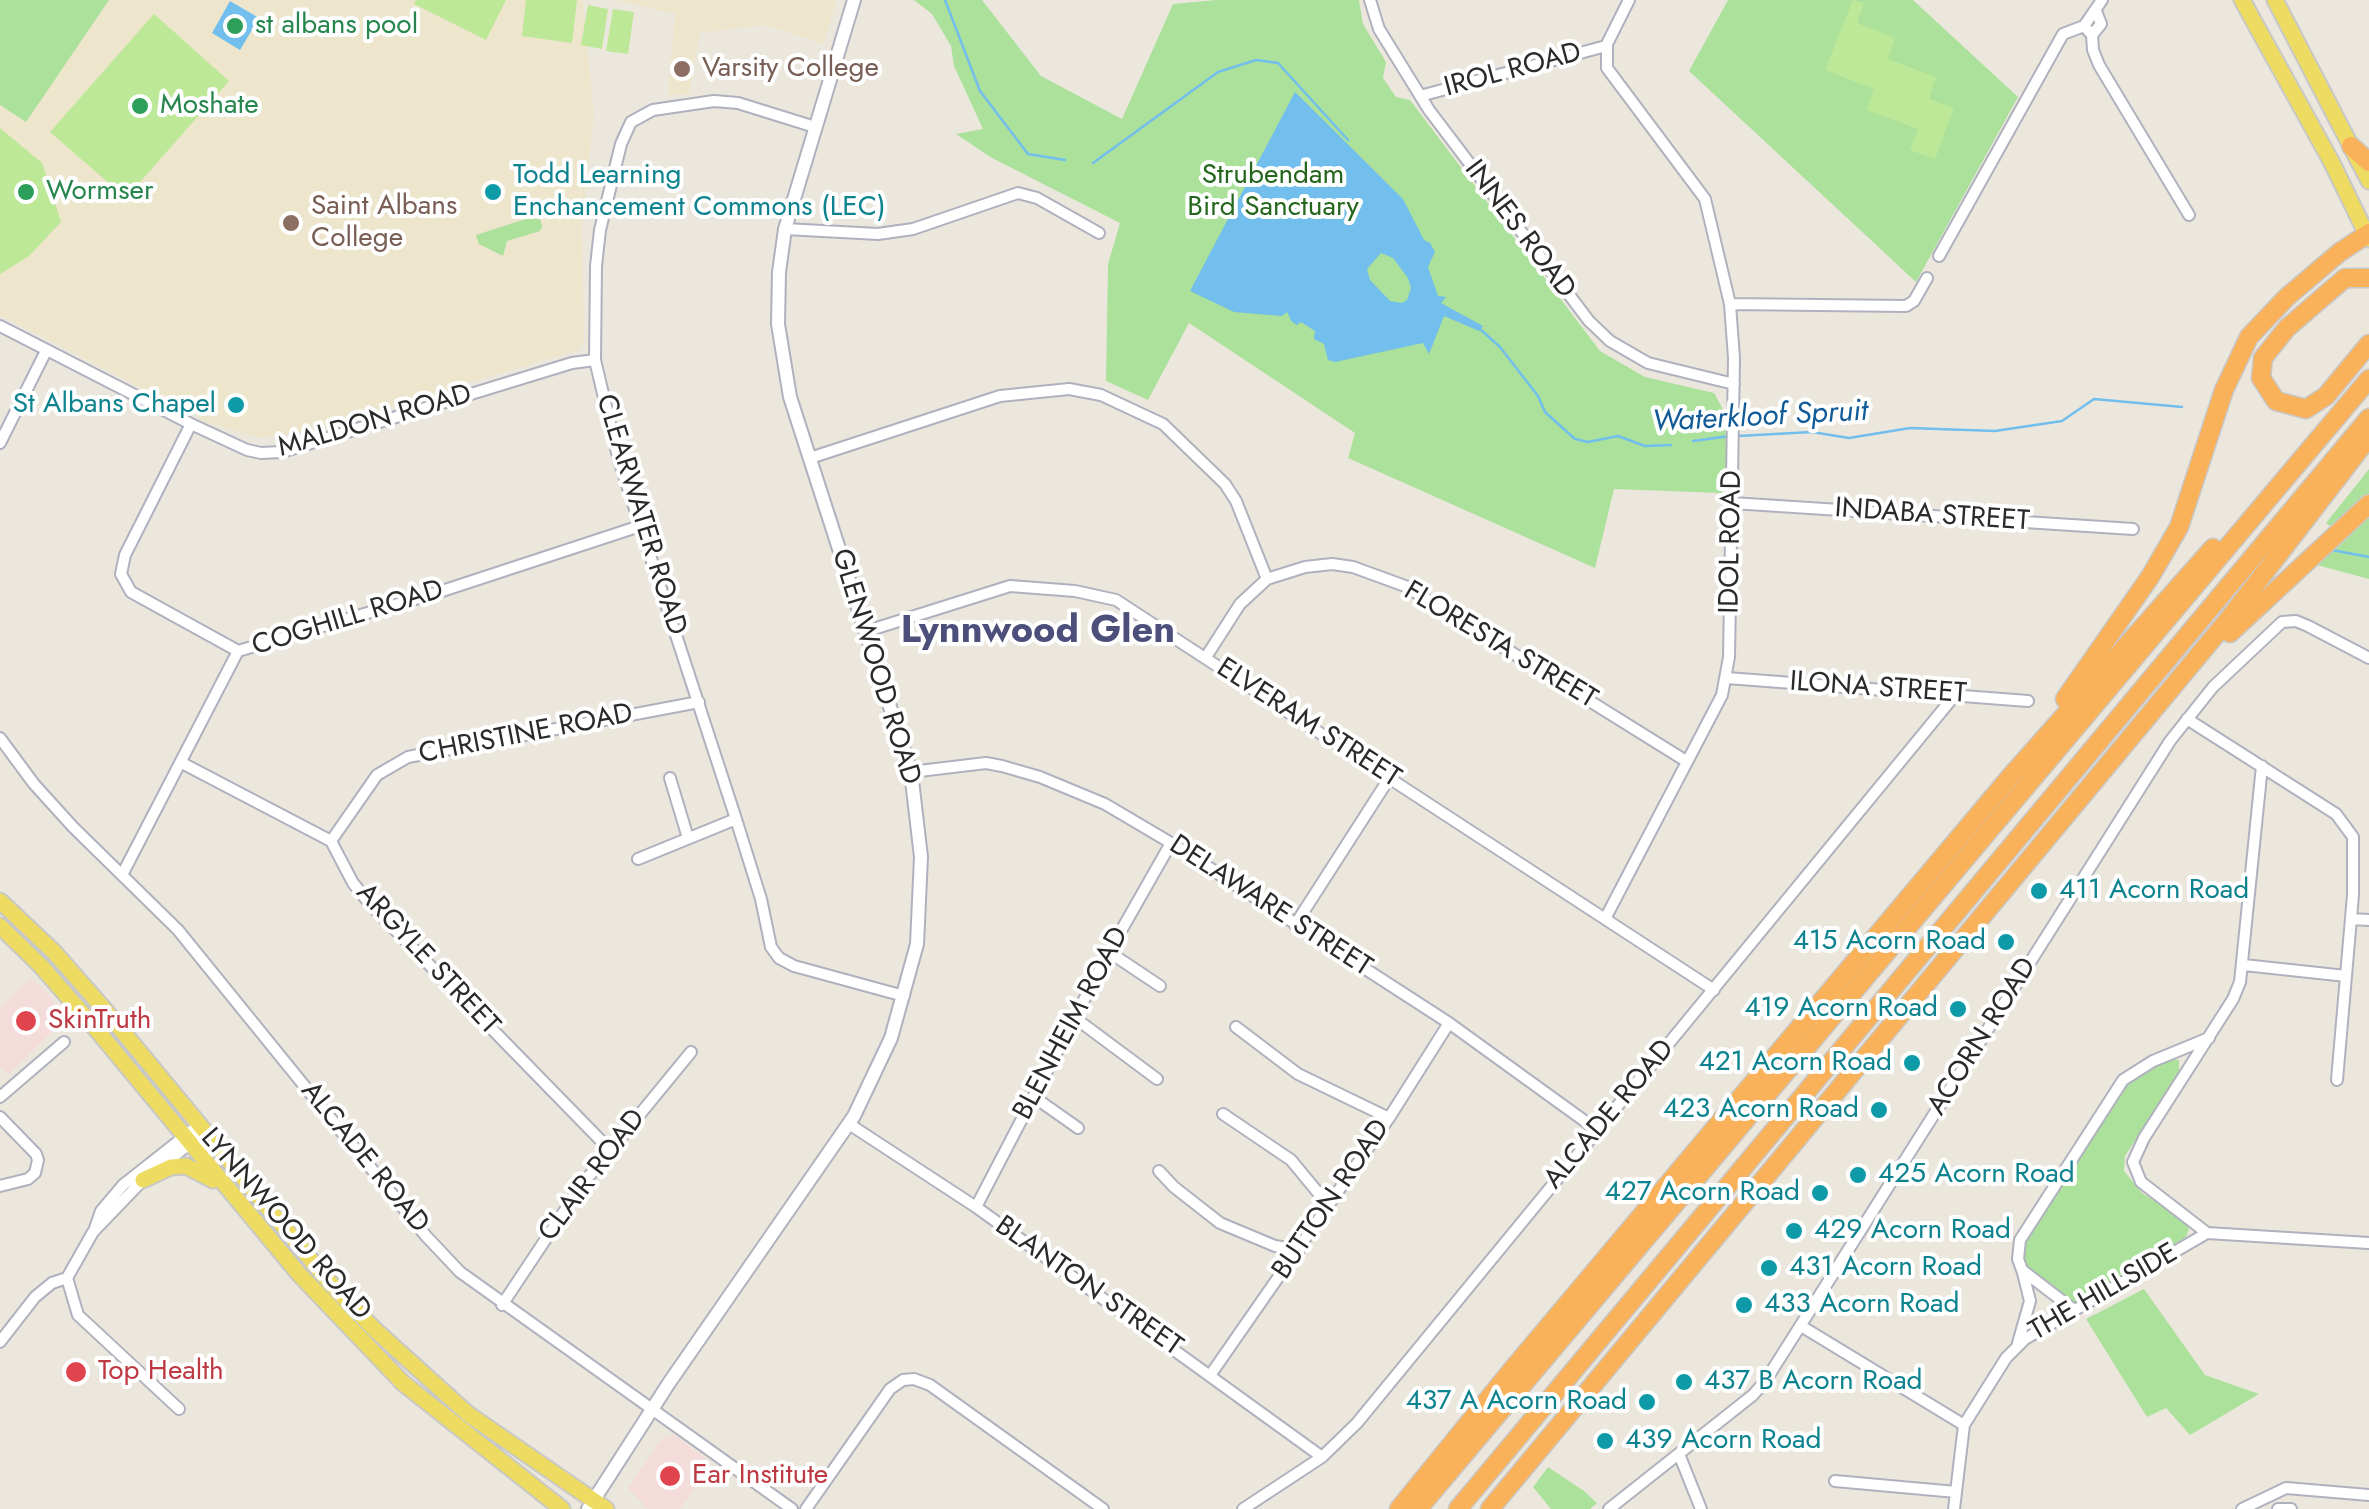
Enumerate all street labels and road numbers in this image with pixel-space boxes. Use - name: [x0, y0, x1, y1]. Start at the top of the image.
- street label: IROL ROAD: [1441, 37, 1585, 105]
- street label: INNES ROAD: [1456, 154, 1582, 306]
- street label: MALDON ROAD: [274, 378, 476, 466]
- street label: CLEARWATER ROAD: [587, 391, 693, 639]
- street label: IDOL ROAD: [1714, 470, 1750, 614]
- street label: INDABA STREET: [1833, 492, 2031, 540]
- street label: GLENWOOD ROAD: [823, 545, 927, 789]
- street label: COGHILL ROAD: [248, 574, 448, 664]
- street label: FLORESTA STREET: [1397, 575, 1603, 717]
- street label: ELVERAM STREET: [1210, 652, 1406, 796]
- street label: ILONA STREET: [1788, 666, 1968, 712]
- street label: CHRISTINE ROAD: [416, 698, 636, 772]
- street label: DELAWARE STREET: [1163, 829, 1377, 985]
- street label: ARGYLE STREET: [348, 877, 506, 1043]
- street label: BLENHEIM ROAD: [1007, 922, 1137, 1126]
- street label: ACORN ROAD: [1921, 952, 2045, 1122]
- street label: ALCADE ROAD: [1538, 1033, 1682, 1197]
- street label: ALCADE ROAD: [293, 1076, 435, 1240]
- street label: CLAIR ROAD: [532, 1103, 654, 1249]
- street label: BUTTON ROAD: [1266, 1114, 1398, 1286]
- street label: LYNNWOOD ROAD: [193, 1122, 377, 1328]
- street label: BLANTON STREET: [988, 1210, 1188, 1364]
- street label: THE HILLSIDE: [2024, 1237, 2184, 1349]

